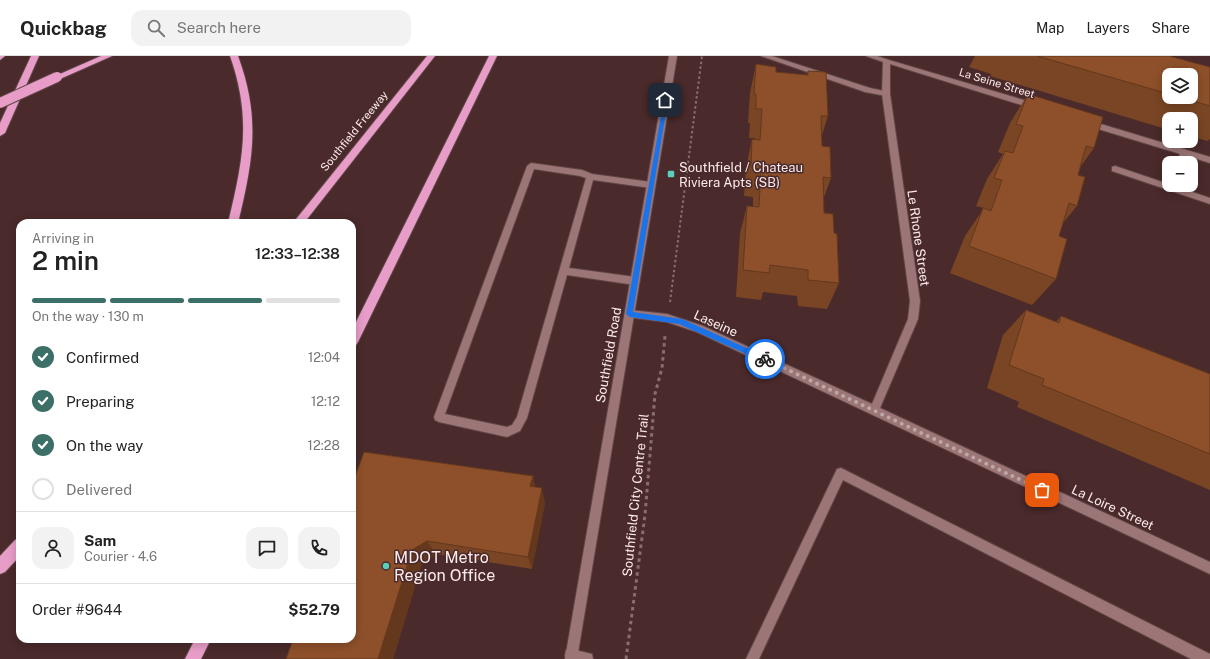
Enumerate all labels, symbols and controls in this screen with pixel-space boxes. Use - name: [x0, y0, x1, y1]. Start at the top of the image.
- search box: [131, 10, 411, 46]
- text: Quickbag: [20, 17, 107, 39]
- icon: search: [145, 17, 167, 39]
- text: Search here: [177, 19, 261, 36]
- text: Map: [1036, 20, 1064, 36]
- text: Layers: [1086, 20, 1130, 36]
- text: Share: [1152, 20, 1190, 36]
- street label: La Seine Street: [958, 66, 1036, 100]
- map controls: [1162, 68, 1198, 192]
- button: layers: [1162, 68, 1198, 104]
- pin: [648, 83, 682, 117]
- street label: Southfield Freeway: [318, 89, 390, 173]
- icon: home: [654, 89, 676, 111]
- button: +: [1162, 112, 1198, 148]
- button: −: [1162, 156, 1198, 192]
- place label: Southfield / Chateau Riviera Apts (SB): [679, 160, 803, 190]
- marker: Southfield / Chateau Riviera Apts (SB): [666, 169, 676, 179]
- street label: Le Rhone Street: [904, 189, 933, 287]
- text: Arriving in: [32, 231, 94, 246]
- text: 2 min: [32, 245, 99, 276]
- text: 12:33–12:38: [255, 245, 340, 262]
- street label: Southfield Road: [593, 306, 624, 404]
- street label: Laseine: [691, 307, 740, 340]
- text: On the way · 130 m: [32, 309, 144, 324]
- courier: [745, 339, 785, 379]
- icon: check: [32, 346, 54, 368]
- icon: bike: [754, 348, 776, 370]
- text: Confirmed: [66, 349, 139, 366]
- text: 12:04: [308, 350, 340, 365]
- icon: check: [32, 390, 54, 412]
- text: Preparing: [66, 393, 135, 410]
- text: 12:12: [311, 394, 340, 409]
- street label: Southfield City Centre Trail: [619, 413, 652, 577]
- icon: check: [32, 434, 54, 456]
- text: On the way: [66, 437, 143, 454]
- text: 12:28: [308, 438, 340, 453]
- pin: [1025, 473, 1059, 507]
- icon: bag: [1031, 479, 1053, 501]
- text: Delivered: [66, 481, 132, 498]
- street label: La Loire Street: [1069, 482, 1156, 533]
- button: person: [32, 527, 74, 569]
- button: chat: [246, 527, 288, 569]
- button: phone: [298, 527, 340, 569]
- text: Sam: [84, 532, 116, 549]
- place label: MDOT Metro Region Office: [394, 548, 495, 585]
- text: Courier · 4.6: [84, 549, 157, 564]
- marker: MDOT Metro Region Office: [381, 561, 391, 571]
- text: Order #9644: [32, 601, 122, 618]
- text: $52.79: [288, 601, 340, 618]

